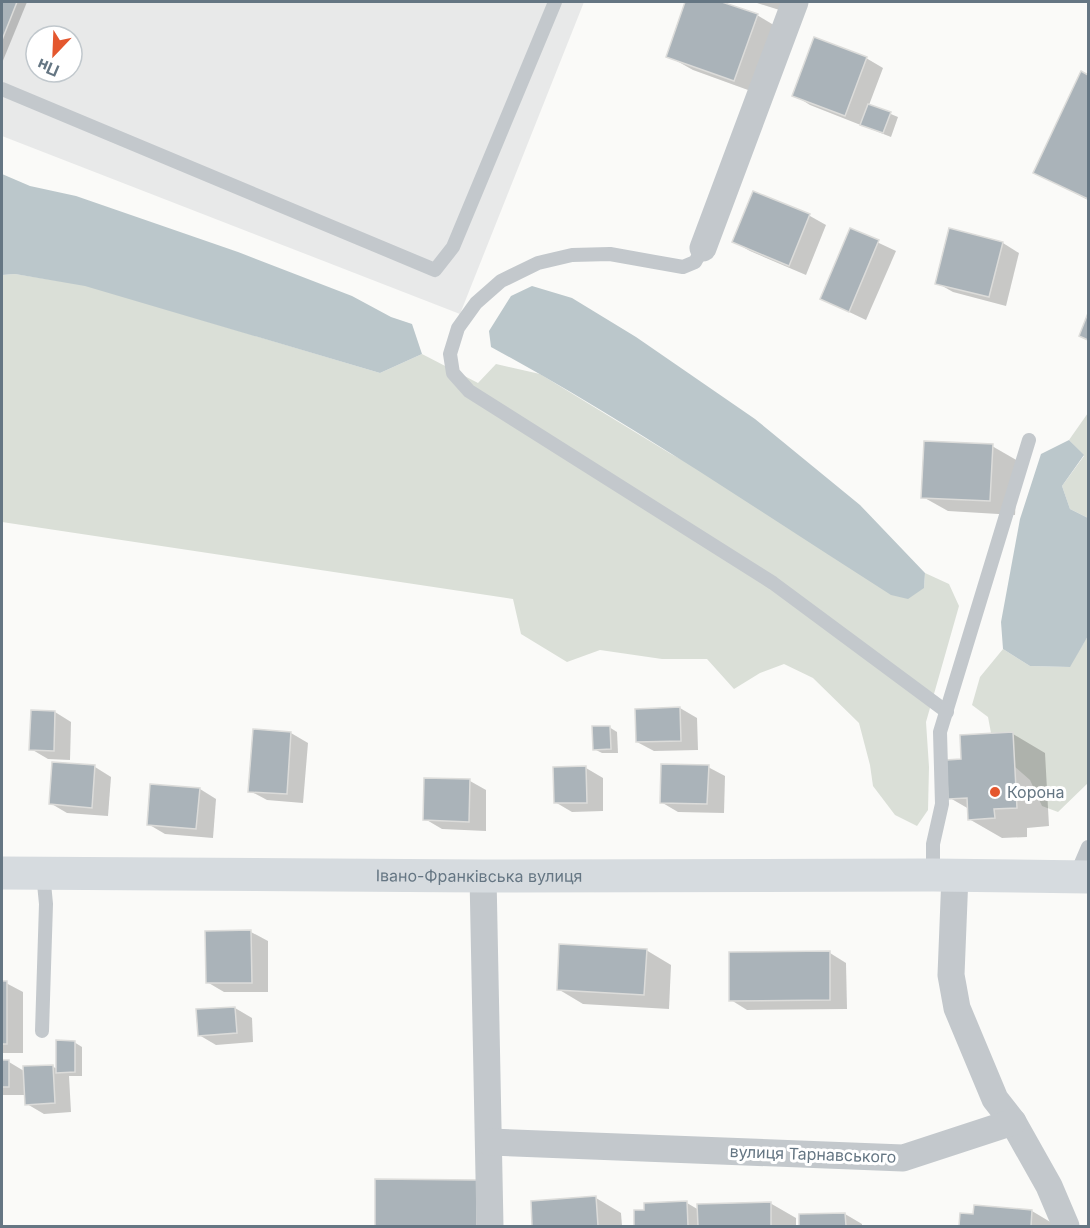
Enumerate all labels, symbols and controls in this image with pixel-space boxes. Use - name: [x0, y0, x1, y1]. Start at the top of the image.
- north arrow: [24, 24, 84, 84]
- text: Пн: [34, 54, 62, 81]
- place label: Корона: [1007, 782, 1065, 802]
- marker: Корона: [988, 785, 1002, 799]
- street label: Івано-Франківська вулиця: [376, 865, 582, 886]
- street label: вулиця Тарнавського: [729, 1141, 897, 1167]

